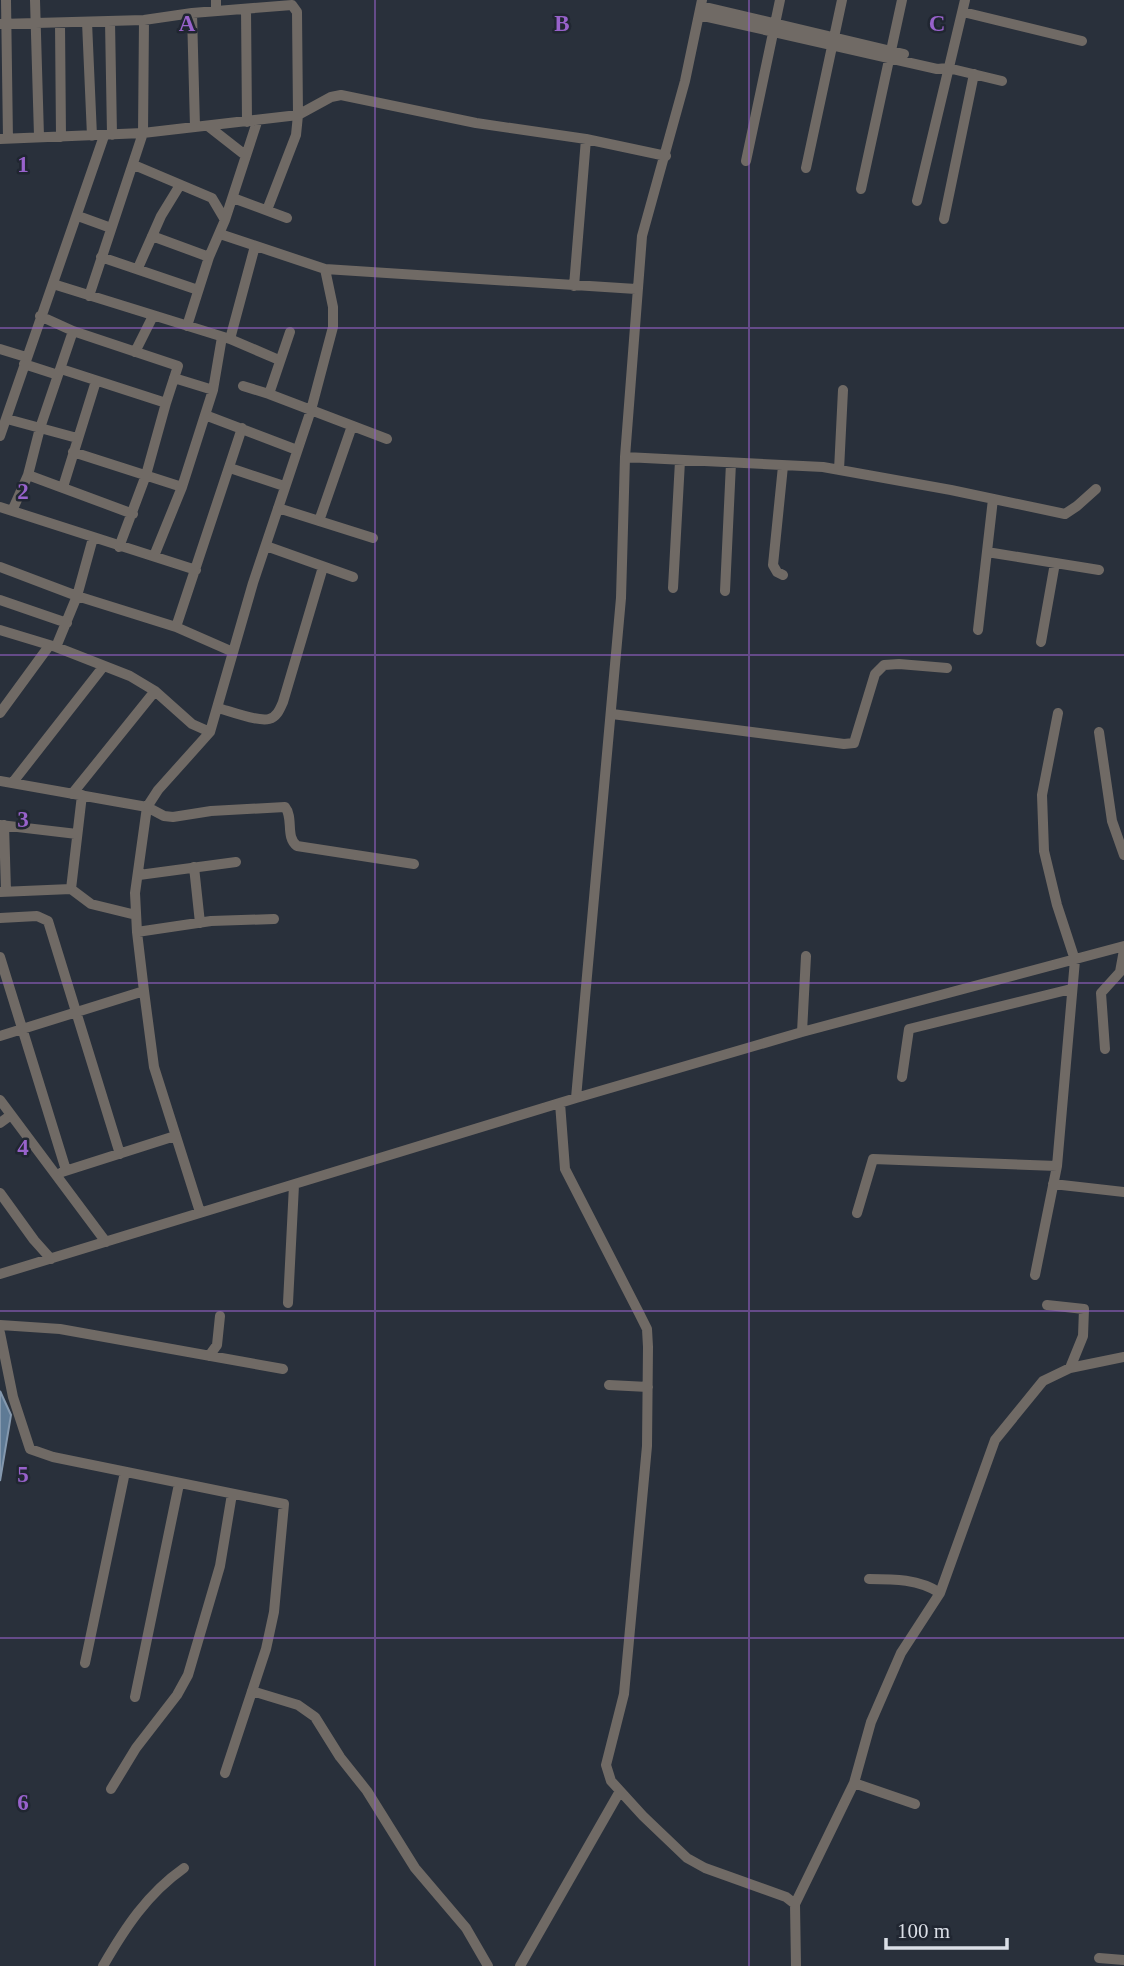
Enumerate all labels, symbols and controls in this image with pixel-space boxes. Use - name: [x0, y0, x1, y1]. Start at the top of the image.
- text: A: [179, 11, 196, 36]
- text: B: [554, 11, 570, 36]
- text: C: [929, 11, 945, 36]
- text: 1: [17, 152, 29, 177]
- text: 2: [17, 479, 29, 504]
- text: 3: [17, 807, 29, 832]
- text: 4: [17, 1135, 29, 1160]
- text: 5: [17, 1462, 29, 1487]
- text: 6: [17, 1790, 29, 1815]
- scale bar: [886, 1906, 1007, 1950]
- text: 100 m: [897, 1919, 950, 1943]

